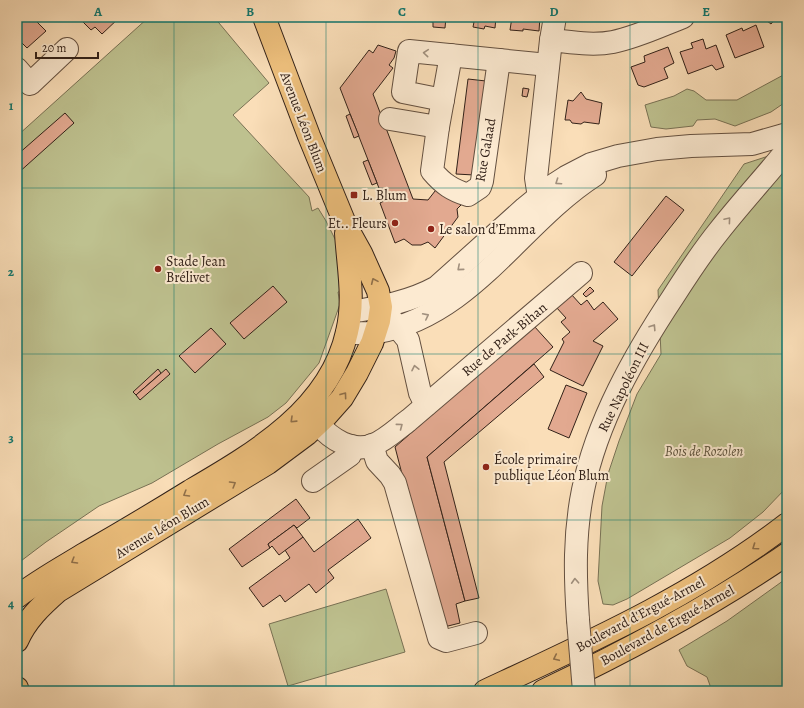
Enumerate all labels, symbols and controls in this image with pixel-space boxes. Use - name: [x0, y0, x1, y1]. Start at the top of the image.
- text: A: [93, 3, 103, 20]
- text: B: [246, 3, 254, 20]
- text: C: [398, 3, 406, 20]
- text: D: [549, 3, 559, 20]
- text: E: [702, 3, 710, 20]
- scale bar: [36, 34, 98, 60]
- text: 20 m: [42, 40, 66, 56]
- one-way arrow: [423, 48, 429, 57]
- street label: Avenue Léon Blum: [275, 68, 332, 176]
- text: 1: [9, 97, 14, 114]
- street label: Rue Galaad: [471, 116, 501, 183]
- one-way arrow: [555, 178, 562, 185]
- place label: L. Blum: [362, 186, 407, 205]
- marker: L. Blum: [349, 190, 359, 200]
- place label: Et.. Fleurs: [328, 214, 387, 233]
- marker: Et.. Fleurs: [390, 218, 400, 228]
- one-way arrow: [723, 218, 730, 225]
- place label: Le salon d’Emma: [439, 220, 536, 239]
- marker: Le salon d’Emma: [426, 224, 436, 234]
- place label: Stade Jean Brélivet: [166, 252, 226, 287]
- text: 2: [8, 263, 15, 280]
- one-way arrow: [457, 263, 465, 270]
- marker: Stade Jean Brélivet: [153, 264, 163, 274]
- one-way arrow: [371, 278, 379, 286]
- street label: Rue de Park-Bihan: [458, 298, 551, 381]
- one-way arrow: [422, 313, 429, 321]
- one-way arrow: [649, 324, 656, 331]
- street label: Rue Napoléon III: [593, 339, 653, 435]
- one-way arrow: [411, 365, 419, 371]
- one-way arrow: [339, 392, 347, 399]
- one-way arrow: [290, 415, 298, 423]
- one-way arrow: [396, 424, 403, 431]
- text: 3: [8, 429, 14, 446]
- park label: Bois de Rozolen: [665, 442, 743, 461]
- place label: École primaire publique Léon Blum: [494, 450, 609, 485]
- marker: École primaire publique Léon Blum: [481, 462, 491, 472]
- one-way arrow: [229, 481, 236, 489]
- one-way arrow: [183, 489, 190, 497]
- street label: Avenue Léon Blum: [111, 492, 213, 563]
- one-way arrow: [753, 542, 760, 549]
- one-way arrow: [71, 556, 78, 563]
- street label: Boulevard d'Ergué-Armel: [572, 572, 709, 657]
- one-way arrow: [571, 578, 580, 584]
- street label: Boulevard de Ergué-Armel: [597, 580, 738, 670]
- text: 4: [8, 595, 14, 612]
- one-way arrow: [553, 653, 561, 661]

